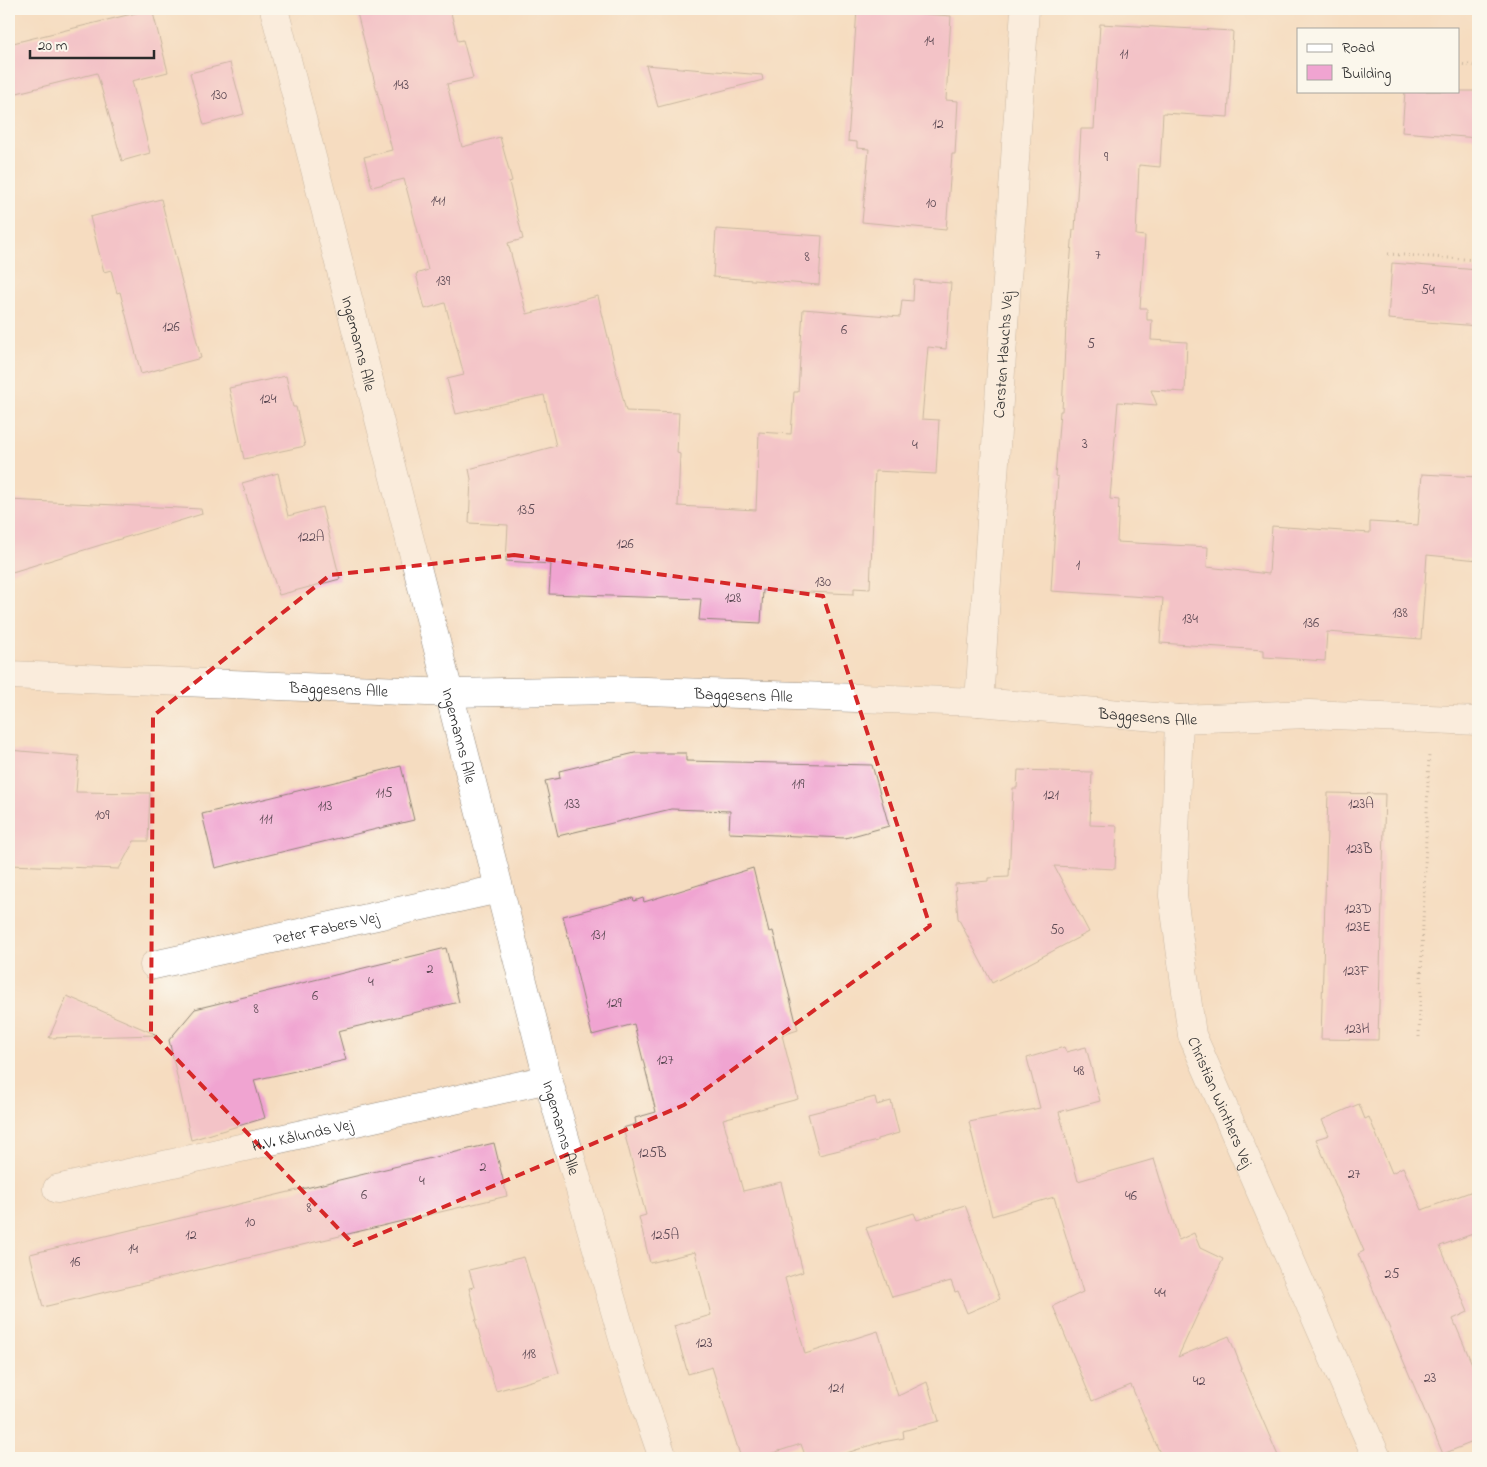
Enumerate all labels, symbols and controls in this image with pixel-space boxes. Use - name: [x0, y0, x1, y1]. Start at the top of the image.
- scale bar: [30, 28, 154, 60]
- legend: [1297, 28, 1460, 92]
- house number: 14: [924, 31, 934, 52]
- text: 20 m: [38, 35, 68, 57]
- text: Road: [1342, 37, 1375, 59]
- house number: 11: [1120, 44, 1129, 65]
- text: Building: [1341, 63, 1391, 86]
- house number: 143: [393, 75, 409, 96]
- house number: 130: [211, 85, 227, 106]
- house number: 12: [932, 114, 944, 135]
- house number: 9: [1104, 147, 1109, 168]
- house number: 141: [431, 191, 446, 212]
- house number: 10: [926, 193, 936, 214]
- house number: 7: [1095, 245, 1101, 266]
- house number: 8: [804, 247, 810, 268]
- house number: 139: [436, 271, 451, 292]
- house number: 54: [1421, 280, 1435, 301]
- street label: Carsten Hauchs Vej: [988, 290, 1020, 419]
- street label: Ingemanns Alle: [334, 294, 382, 395]
- house number: 126: [162, 317, 180, 338]
- house number: 6: [841, 320, 847, 341]
- house number: 5: [1087, 334, 1095, 355]
- house number: 124: [259, 389, 277, 410]
- house number: 3: [1082, 434, 1088, 455]
- house number: 4: [912, 435, 918, 456]
- house number: 135: [517, 500, 535, 521]
- house number: 122A: [298, 527, 325, 548]
- house number: 126: [616, 534, 634, 555]
- house number: 1: [1076, 555, 1081, 576]
- house number: 130: [815, 572, 831, 593]
- house number: 128: [725, 588, 741, 609]
- house number: 138: [1392, 603, 1408, 624]
- house number: 134: [1182, 609, 1198, 630]
- house number: 136: [1303, 613, 1319, 634]
- street label: Baggesens Alle: [288, 676, 389, 704]
- street label: Baggesens Alle: [693, 683, 794, 710]
- street label: Ingemanns Alle: [434, 686, 482, 787]
- street label: Baggesens Alle: [1096, 702, 1198, 733]
- house number: 119: [791, 774, 805, 795]
- house number: 115: [376, 783, 392, 804]
- house number: 121: [1043, 785, 1059, 806]
- house number: 133: [564, 794, 580, 815]
- house number: 123A: [1348, 794, 1374, 815]
- house number: 113: [318, 796, 333, 817]
- house number: 109: [95, 805, 110, 826]
- house number: 111: [259, 809, 273, 830]
- house number: 123B: [1346, 839, 1372, 860]
- house number: 123D: [1344, 899, 1372, 920]
- street label: Peter Fabers Vej: [272, 906, 382, 952]
- house number: 123E: [1345, 917, 1371, 938]
- house number: 50: [1050, 920, 1064, 941]
- house number: 131: [591, 925, 606, 946]
- house number: 2: [427, 959, 434, 980]
- house number: 123F: [1343, 961, 1369, 982]
- house number: 4: [368, 972, 374, 993]
- house number: 6: [312, 986, 318, 1007]
- house number: 129: [606, 993, 623, 1014]
- house number: 8: [253, 999, 259, 1020]
- house number: 123H: [1344, 1019, 1370, 1040]
- street label: Christian Winthers Vej: [1180, 1033, 1259, 1172]
- house number: 127: [656, 1050, 674, 1071]
- house number: 48: [1073, 1061, 1085, 1082]
- street label: Ingemanns Alle: [535, 1078, 585, 1179]
- street label: H.V. Kålunds Vej: [250, 1113, 356, 1159]
- house number: 125B: [638, 1143, 666, 1164]
- house number: 2: [480, 1157, 487, 1178]
- house number: 27: [1348, 1164, 1361, 1185]
- house number: 4: [419, 1171, 425, 1192]
- house number: 6: [361, 1185, 367, 1206]
- house number: 46: [1125, 1186, 1137, 1207]
- house number: 8: [306, 1198, 312, 1219]
- house number: 10: [245, 1212, 255, 1233]
- house number: 12: [185, 1225, 197, 1246]
- house number: 125A: [651, 1225, 679, 1246]
- house number: 14: [128, 1239, 138, 1260]
- house number: 16: [70, 1252, 80, 1273]
- house number: 25: [1385, 1264, 1399, 1285]
- house number: 44: [1154, 1283, 1166, 1304]
- house number: 123: [695, 1333, 713, 1354]
- house number: 118: [522, 1344, 536, 1365]
- house number: 23: [1424, 1368, 1437, 1389]
- house number: 42: [1193, 1371, 1205, 1392]
- house number: 121: [828, 1378, 844, 1399]

